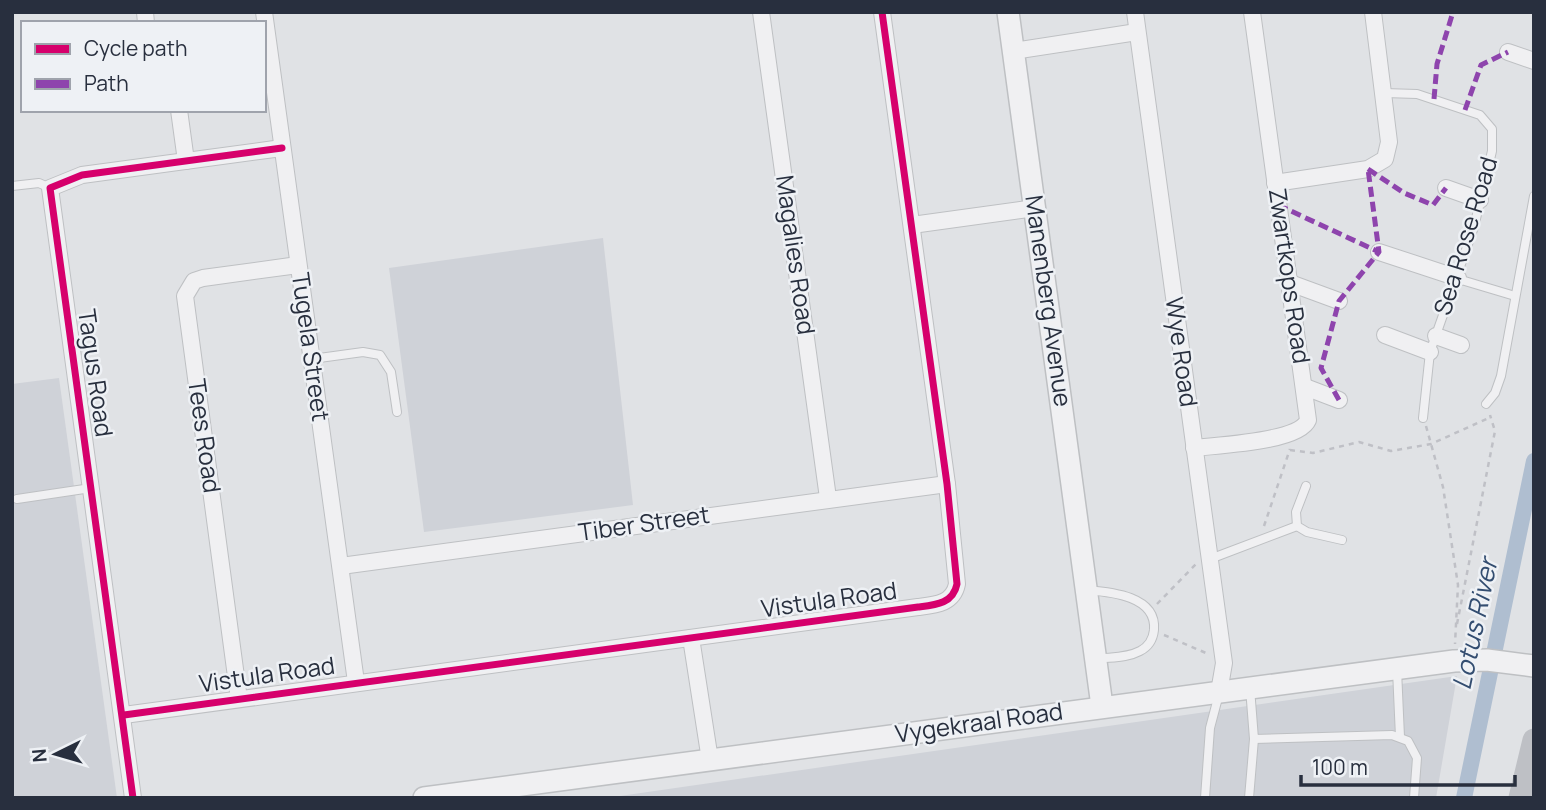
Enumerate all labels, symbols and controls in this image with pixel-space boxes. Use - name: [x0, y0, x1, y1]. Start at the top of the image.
- legend: [21, 21, 266, 112]
- text: Cycle path: [84, 34, 187, 62]
- text: Path: [84, 69, 129, 97]
- street label: Sea Rose Road: [1425, 152, 1504, 319]
- street label: Magalies Road: [769, 173, 824, 337]
- street label: Zwartkops Road: [1262, 186, 1319, 366]
- street label: Manenberg Avenue: [1018, 193, 1081, 409]
- street label: Tugela Street: [285, 270, 338, 423]
- street label: Wye Road: [1158, 295, 1207, 409]
- street label: Tagus Road: [71, 307, 122, 439]
- street label: Tees Road: [181, 377, 230, 495]
- street label: Tiber Street: [576, 497, 711, 548]
- water label: Lotus River: [1443, 551, 1506, 693]
- street label: Vistula Road: [759, 573, 899, 624]
- street label: Vistula Road: [197, 648, 337, 699]
- street label: Vygekraal Road: [893, 693, 1065, 750]
- north arrow: [21, 719, 91, 789]
- scale bar: [1301, 744, 1514, 788]
- text: N: [26, 748, 53, 763]
- text: 100 m: [1312, 753, 1368, 781]

